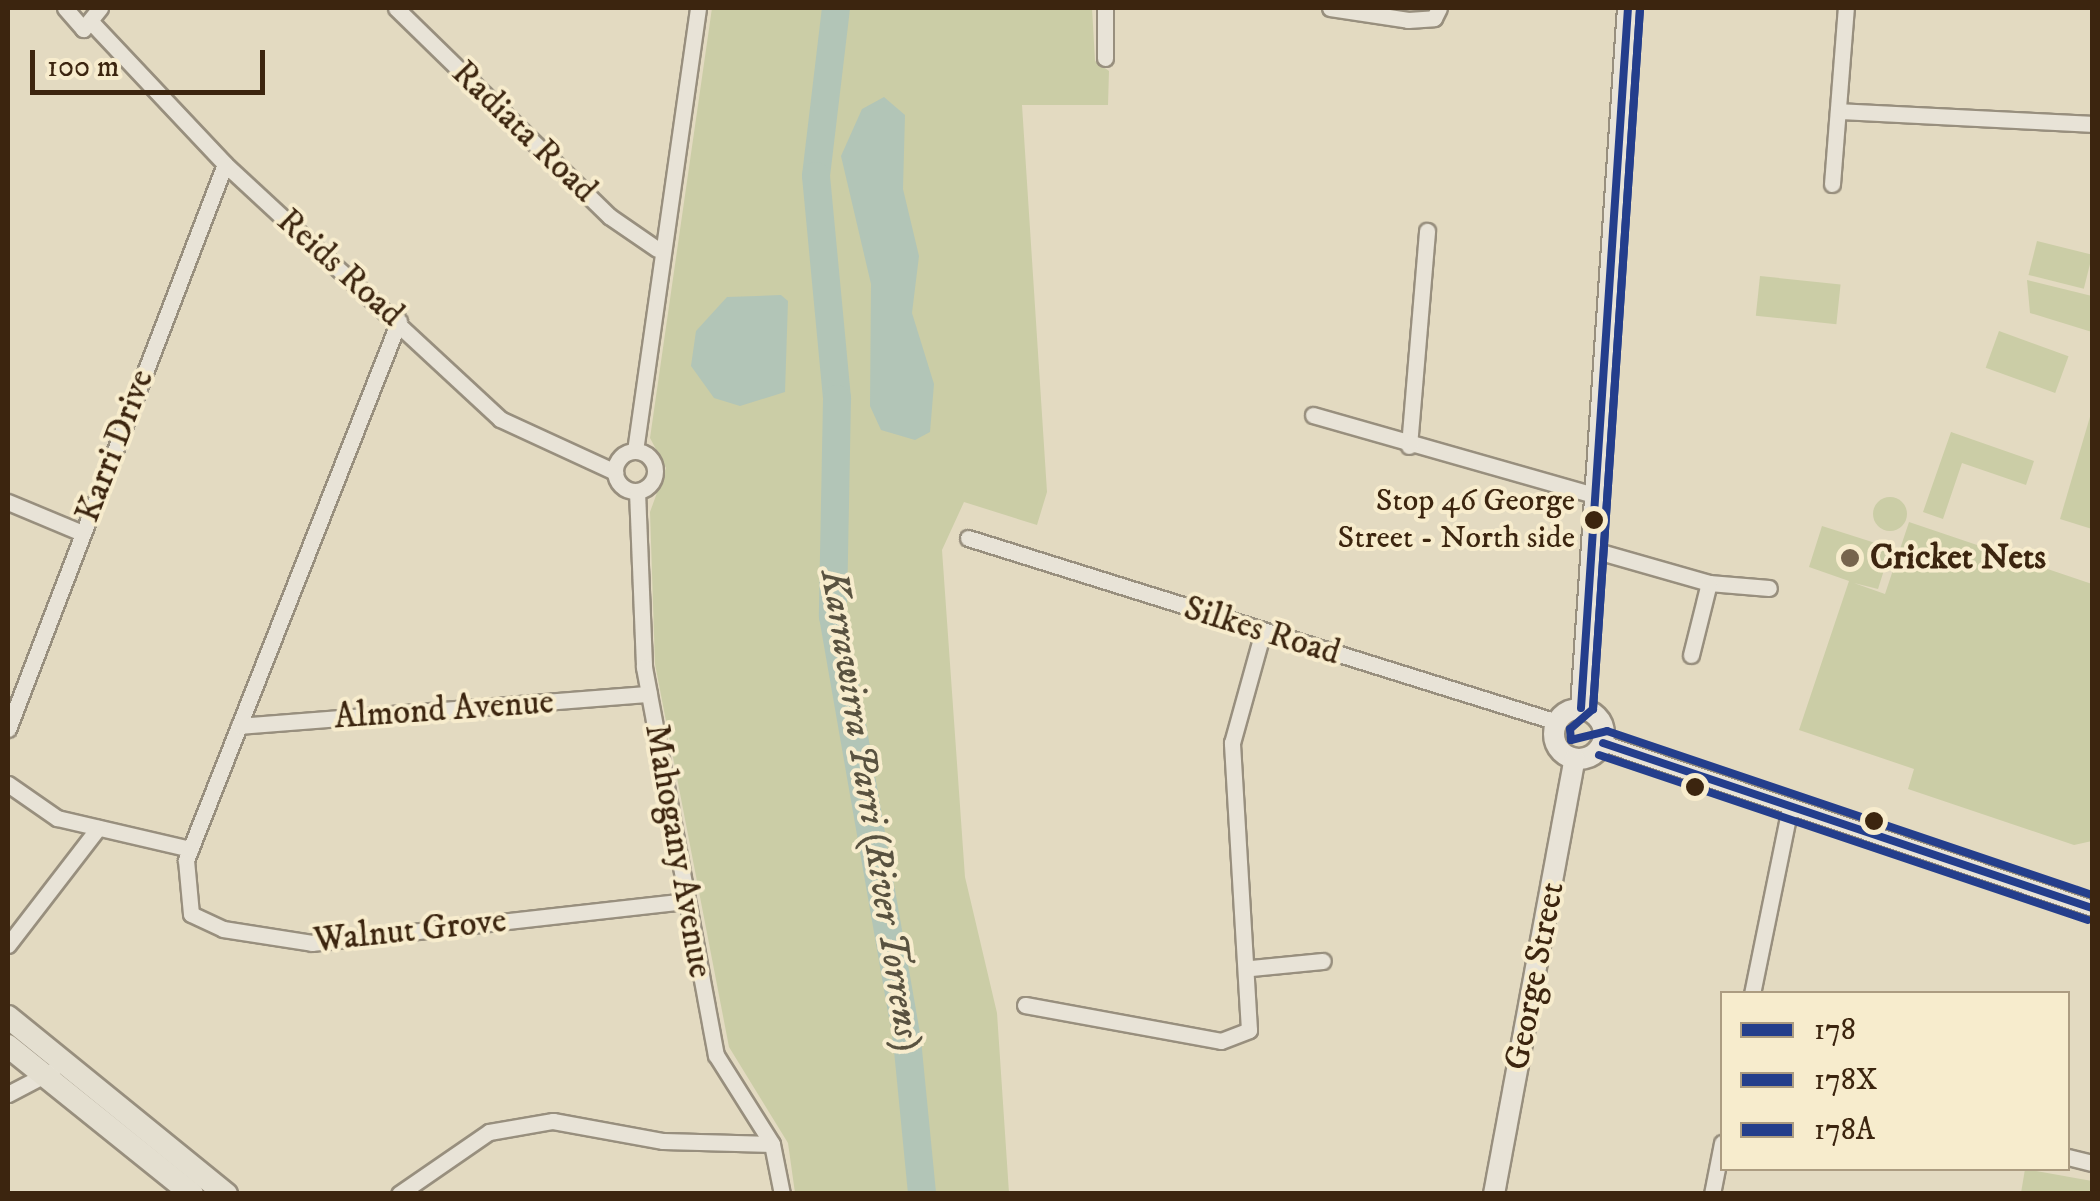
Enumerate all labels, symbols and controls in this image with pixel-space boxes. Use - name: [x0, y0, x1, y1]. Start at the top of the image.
- scale bar: [35, 30, 270, 92]
- text: 100 m: [47, 49, 119, 86]
- street label: Radiata Road: [443, 52, 605, 212]
- street label: Reids Road: [268, 200, 412, 336]
- street label: Karri Drive: [67, 364, 163, 528]
- place label: Stop 46 George Street - North side: [1338, 483, 1575, 558]
- marker: Stop 46 George Street - North side: [1584, 510, 1604, 530]
- place label: Cricket Nets: [1870, 537, 2046, 579]
- marker: Cricket Nets: [1839, 547, 1861, 569]
- water label: Karrawirra Parri (River Torrens): [809, 566, 931, 1054]
- street label: Silkes Road: [1179, 587, 1345, 675]
- street label: Almond Avenue: [333, 681, 555, 739]
- street label: Mahogany Avenue: [635, 721, 721, 981]
- unlabelled marker: [1685, 777, 1705, 797]
- unlabelled marker: [1864, 811, 1884, 831]
- street label: George Street: [1496, 878, 1574, 1074]
- street label: Walnut Grove: [312, 900, 508, 962]
- legend: [1720, 991, 2070, 1171]
- text: 178: [1814, 1012, 1856, 1049]
- text: 178X: [1814, 1062, 1878, 1099]
- text: 178A: [1814, 1112, 1875, 1149]

